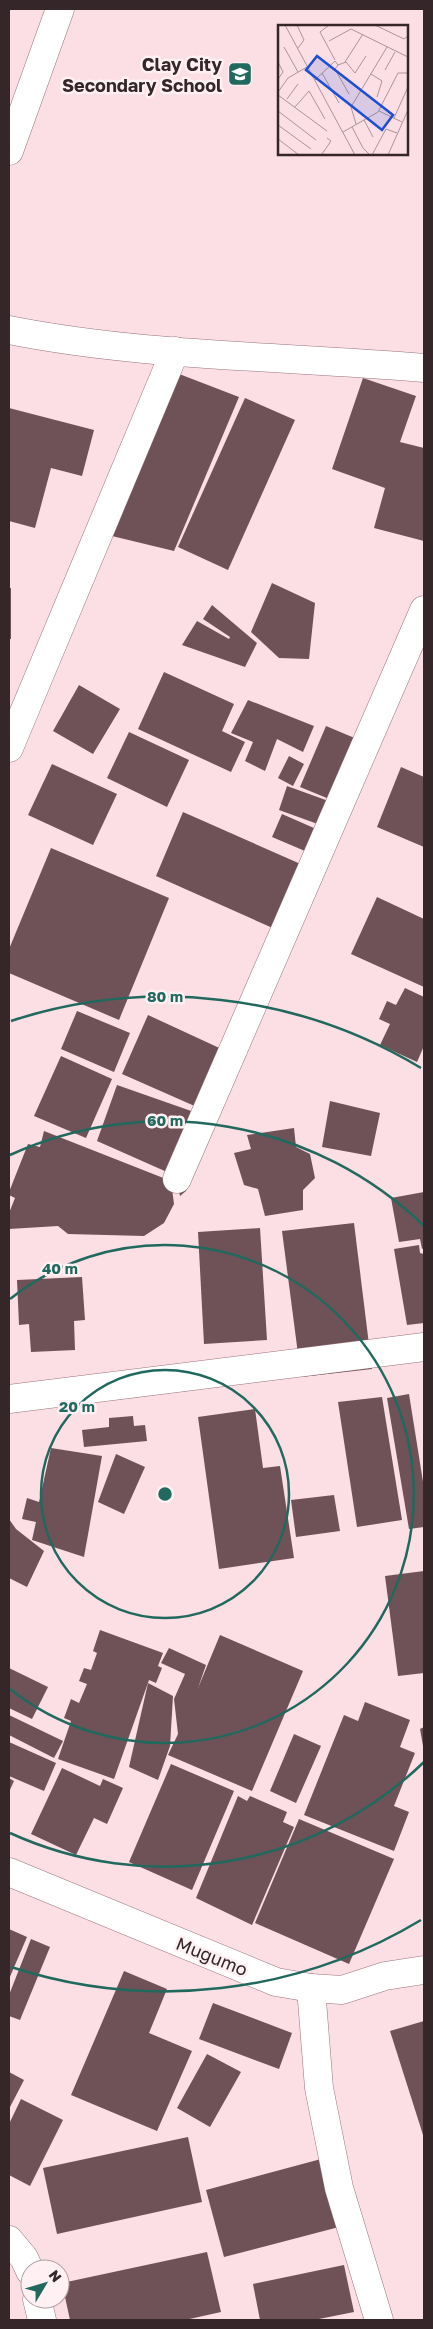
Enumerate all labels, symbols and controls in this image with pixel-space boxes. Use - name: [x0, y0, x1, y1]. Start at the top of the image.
- inset map: [278, 25, 408, 155]
- place label: Clay City Secondary School: [62, 53, 222, 96]
- school or university icon: Clay City Secondary School: [227, 61, 253, 87]
- text: 80 m: [147, 987, 183, 1005]
- text: 60 m: [147, 1111, 183, 1129]
- text: 40 m: [42, 1259, 78, 1277]
- text: 20 m: [59, 1397, 95, 1415]
- centre of rings: [156, 1485, 174, 1503]
- street label: Mugumo: [173, 1932, 251, 1980]
- north arrow: [20, 2259, 70, 2309]
- text: N: [46, 2266, 66, 2285]

